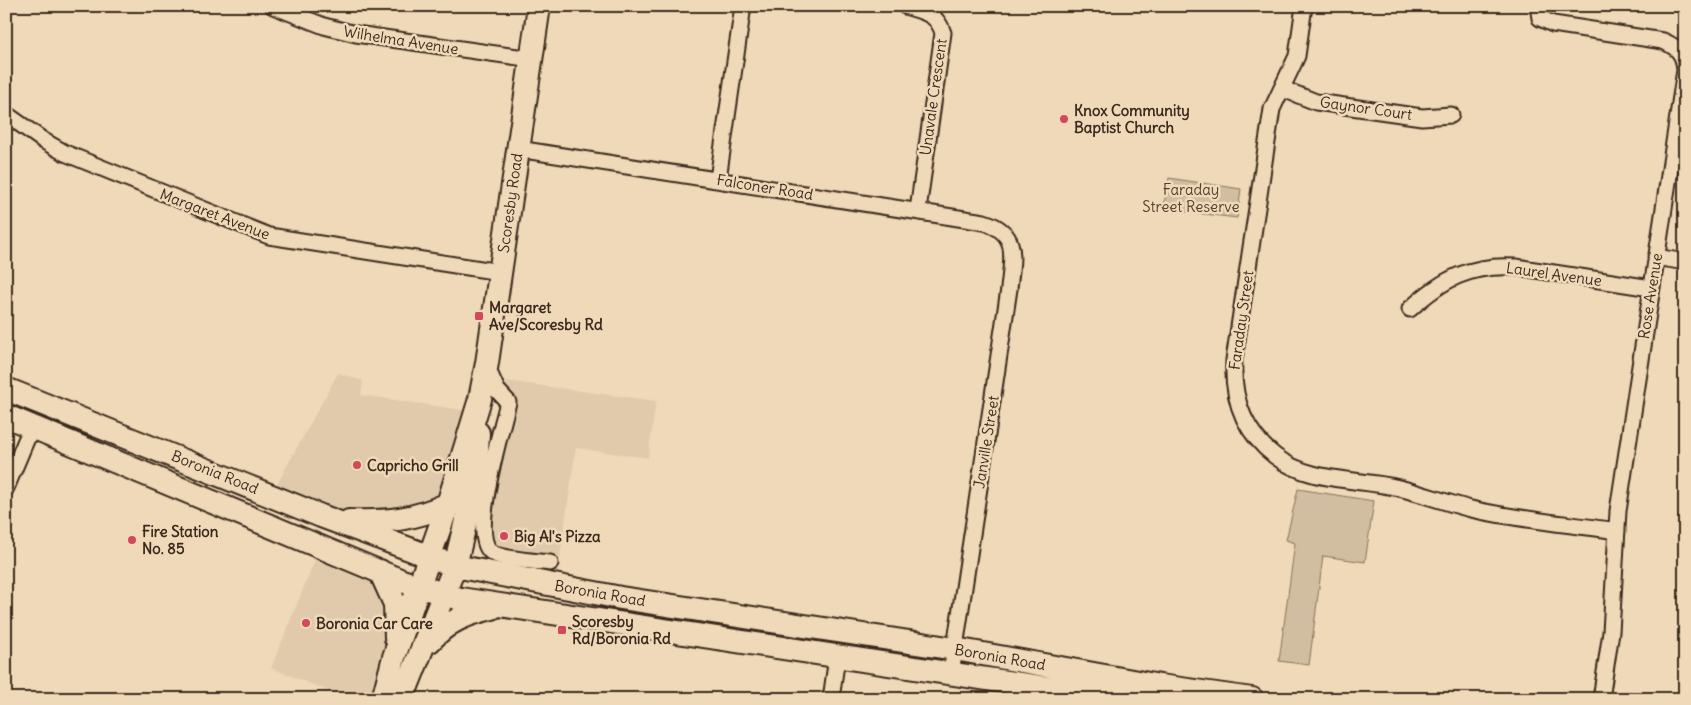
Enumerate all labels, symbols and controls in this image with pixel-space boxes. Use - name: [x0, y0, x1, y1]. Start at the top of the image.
- street label: Wilhelma Avenue: [342, 22, 460, 58]
- street label: Unavale Crescent: [915, 37, 951, 157]
- street label: Gaynor Court: [1319, 92, 1413, 124]
- place label: Knox Community Baptist Church: [1074, 101, 1190, 138]
- marker: Knox Community Baptist Church: [1058, 113, 1070, 125]
- street label: Scoresby Road: [494, 152, 526, 254]
- street label: Falconer Road: [715, 170, 815, 204]
- park label: Faraday Street Reserve: [1142, 180, 1240, 216]
- street label: Margaret Avenue: [157, 184, 273, 244]
- street label: Rose Avenue: [1634, 252, 1666, 340]
- street label: Laurel Avenue: [1505, 258, 1603, 290]
- street label: Faraday Street: [1225, 269, 1257, 371]
- place label: Margaret Ave/Scoresby Rd: [489, 298, 603, 335]
- marker: Margaret Ave/Scoresby Rd: [473, 310, 485, 322]
- street label: Janville Street: [969, 394, 1003, 490]
- street label: Boronia Road: [169, 446, 261, 498]
- place label: Capricho Grill: [367, 456, 459, 476]
- marker: Capricho Grill: [351, 459, 363, 471]
- place label: Fire Station No. 85: [142, 522, 219, 558]
- place label: Big Al's Pizza: [514, 527, 601, 547]
- marker: Big Al's Pizza: [498, 530, 510, 542]
- marker: Fire Station No. 85: [126, 534, 138, 546]
- street label: Boronia Road: [553, 576, 647, 610]
- place label: Scoresby Rd/Boronia Rd: [572, 612, 671, 648]
- place label: Boronia Car Care: [316, 614, 433, 633]
- marker: Boronia Car Care: [300, 617, 312, 629]
- marker: Scoresby Rd/Boronia Rd: [556, 624, 568, 636]
- street label: Boronia Road: [953, 640, 1047, 674]

